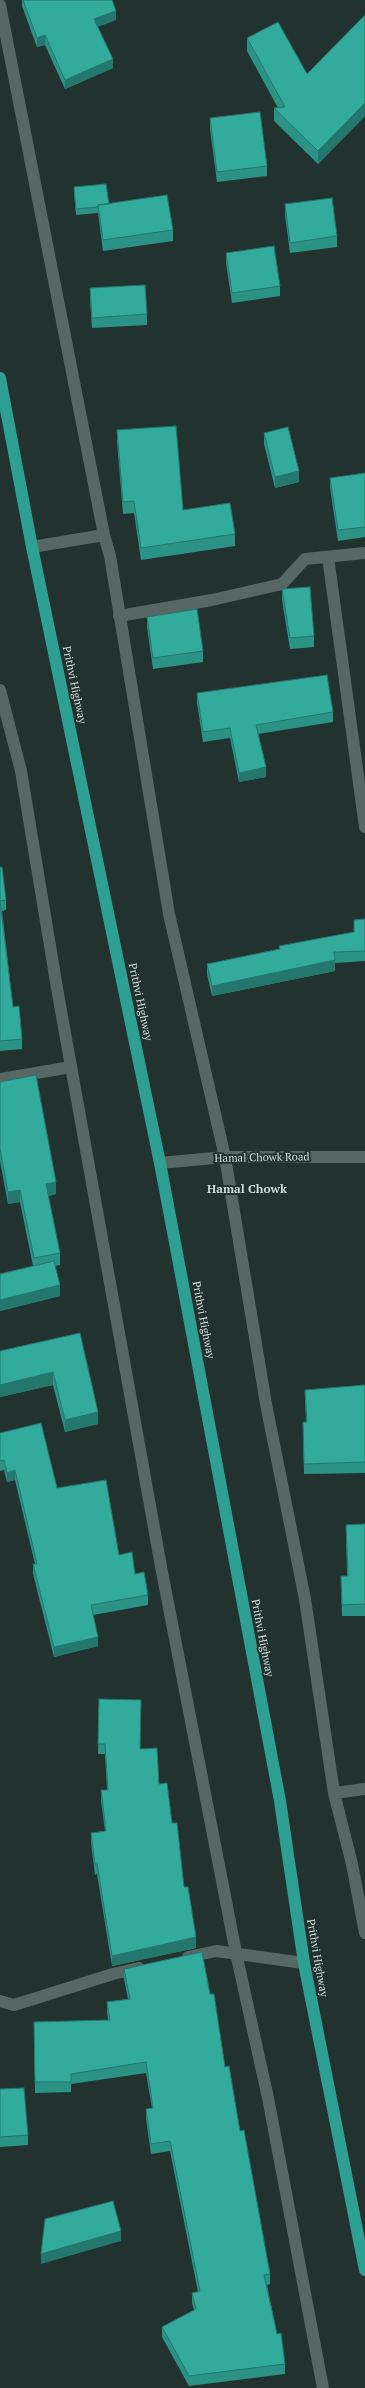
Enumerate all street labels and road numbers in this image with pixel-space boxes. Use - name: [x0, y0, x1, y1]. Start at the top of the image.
- street label: Prithvi Highway: [59, 645, 89, 725]
- street label: Prithvi Highway: [125, 962, 155, 1042]
- street label: Hamal Chowk Road: [214, 1151, 310, 1165]
- street label: Prithvi Highway: [189, 1280, 217, 1360]
- street label: Prithvi Highway: [248, 1598, 276, 1678]
- street label: Prithvi Highway: [304, 1918, 330, 1998]

